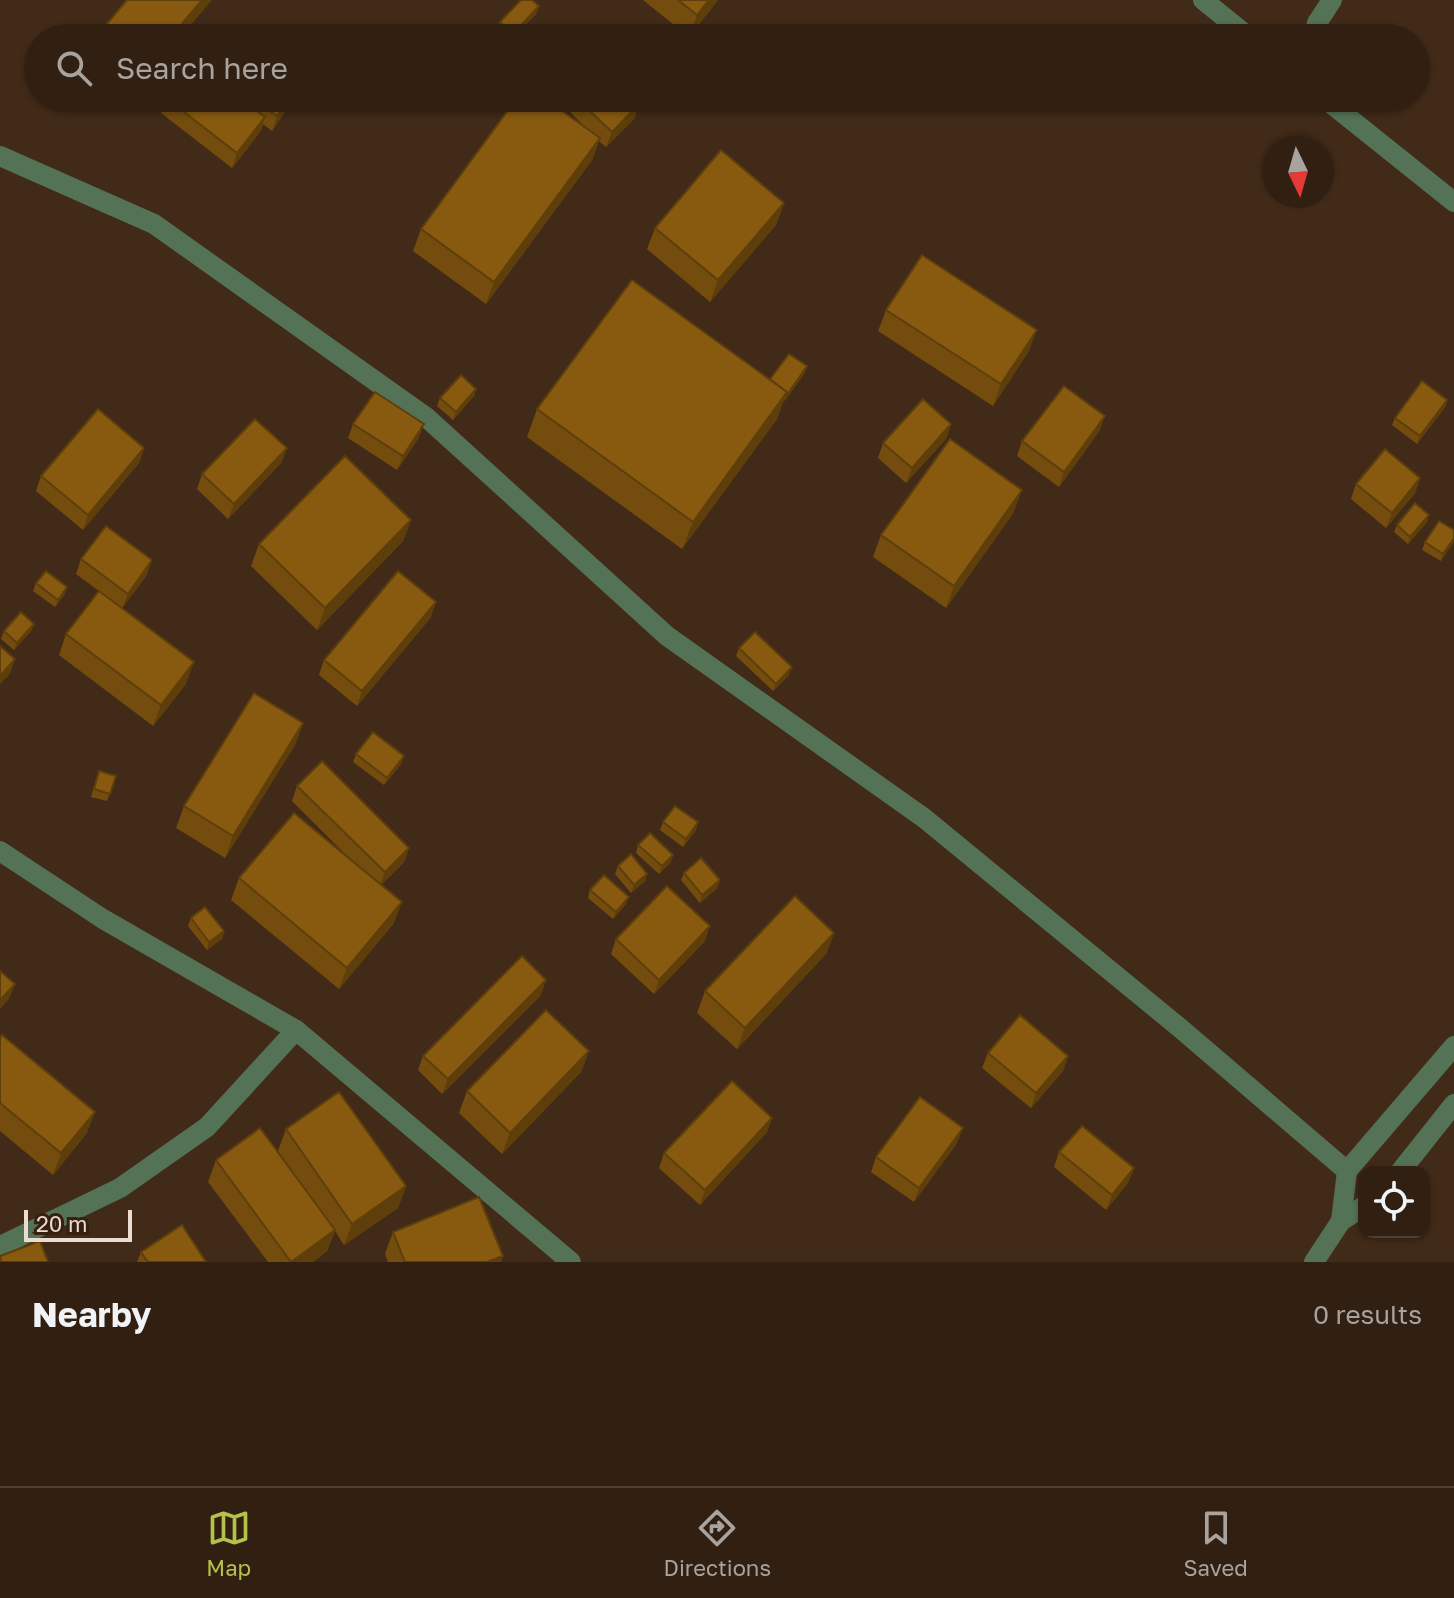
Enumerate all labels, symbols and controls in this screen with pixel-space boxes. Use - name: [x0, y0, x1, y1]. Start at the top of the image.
- search box: [24, 24, 1430, 112]
- icon: search: [52, 46, 96, 90]
- text: Search here: [116, 50, 288, 86]
- north arrow: [1262, 136, 1334, 208]
- map controls: [1358, 1166, 1430, 1238]
- button: locate: [1358, 1166, 1430, 1238]
- scale bar: [24, 1206, 132, 1242]
- text: 20 m: [36, 1210, 87, 1237]
- text: Nearby: [32, 1294, 152, 1334]
- text: 0 results: [1313, 1299, 1422, 1330]
- tab: Map: [206, 1506, 251, 1581]
- tab: Directions: [664, 1506, 771, 1581]
- tab: Saved: [1184, 1506, 1248, 1581]

